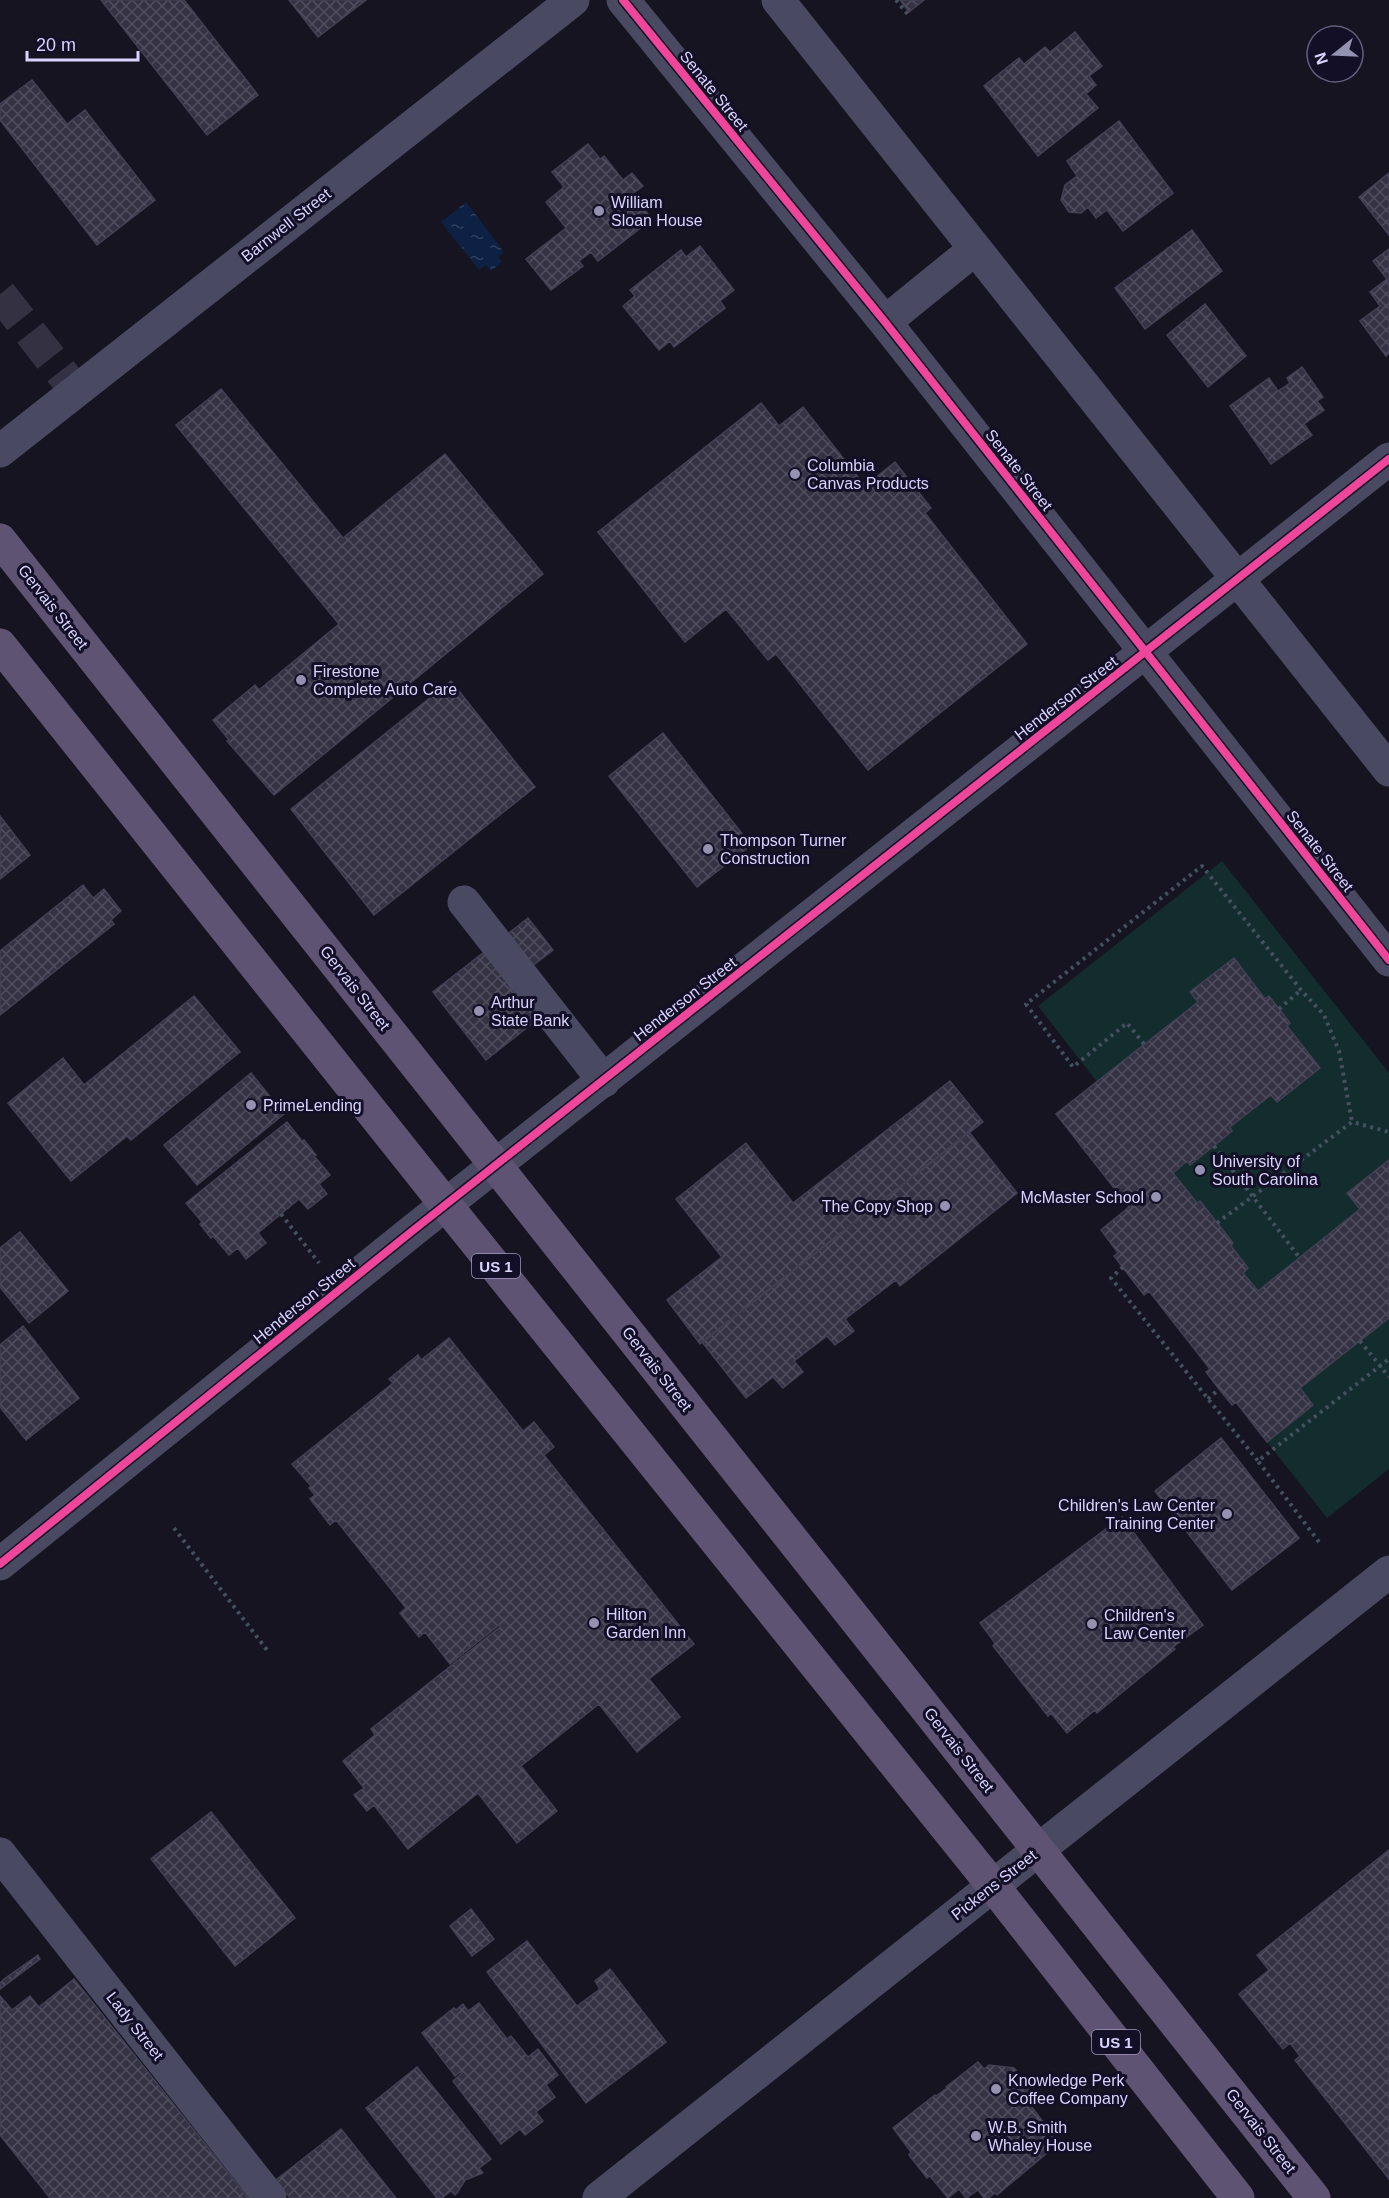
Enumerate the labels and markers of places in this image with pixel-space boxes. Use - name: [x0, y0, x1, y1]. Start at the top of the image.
- place label: William Sloan House: [611, 194, 703, 229]
- marker: William Sloan House: [592, 204, 606, 218]
- place label: Columbia Canvas Products: [807, 457, 929, 492]
- marker: Columbia Canvas Products: [788, 467, 802, 481]
- place label: Firestone Complete Auto Care: [313, 663, 457, 698]
- marker: Firestone Complete Auto Care: [294, 673, 308, 687]
- place label: Thompson Turner Construction: [720, 832, 847, 867]
- marker: Thompson Turner Construction: [701, 842, 715, 856]
- place label: Arthur State Bank: [491, 994, 570, 1029]
- marker: Arthur State Bank: [472, 1004, 486, 1018]
- place label: PrimeLending: [263, 1097, 362, 1114]
- marker: PrimeLending: [244, 1098, 258, 1112]
- place label: University of South Carolina: [1212, 1153, 1318, 1188]
- marker: University of South Carolina: [1193, 1163, 1207, 1177]
- place label: McMaster School: [1020, 1189, 1144, 1206]
- marker: McMaster School: [1149, 1190, 1163, 1204]
- place label: The Copy Shop: [822, 1198, 933, 1215]
- marker: The Copy Shop: [938, 1199, 952, 1213]
- place label: Children's Law Center Training Center: [1058, 1497, 1216, 1532]
- marker: Children's Law Center Training Center: [1220, 1507, 1234, 1521]
- place label: Hilton Garden Inn: [606, 1606, 686, 1641]
- place label: Children's Law Center: [1104, 1607, 1186, 1642]
- marker: Hilton Garden Inn: [587, 1616, 601, 1630]
- marker: Children's Law Center: [1085, 1617, 1099, 1631]
- place label: Knowledge Perk Coffee Company: [1008, 2072, 1128, 2107]
- marker: Knowledge Perk Coffee Company: [989, 2082, 1003, 2096]
- place label: W.B. Smith Whaley House: [988, 2119, 1092, 2154]
- marker: W.B. Smith Whaley House: [969, 2129, 983, 2143]

